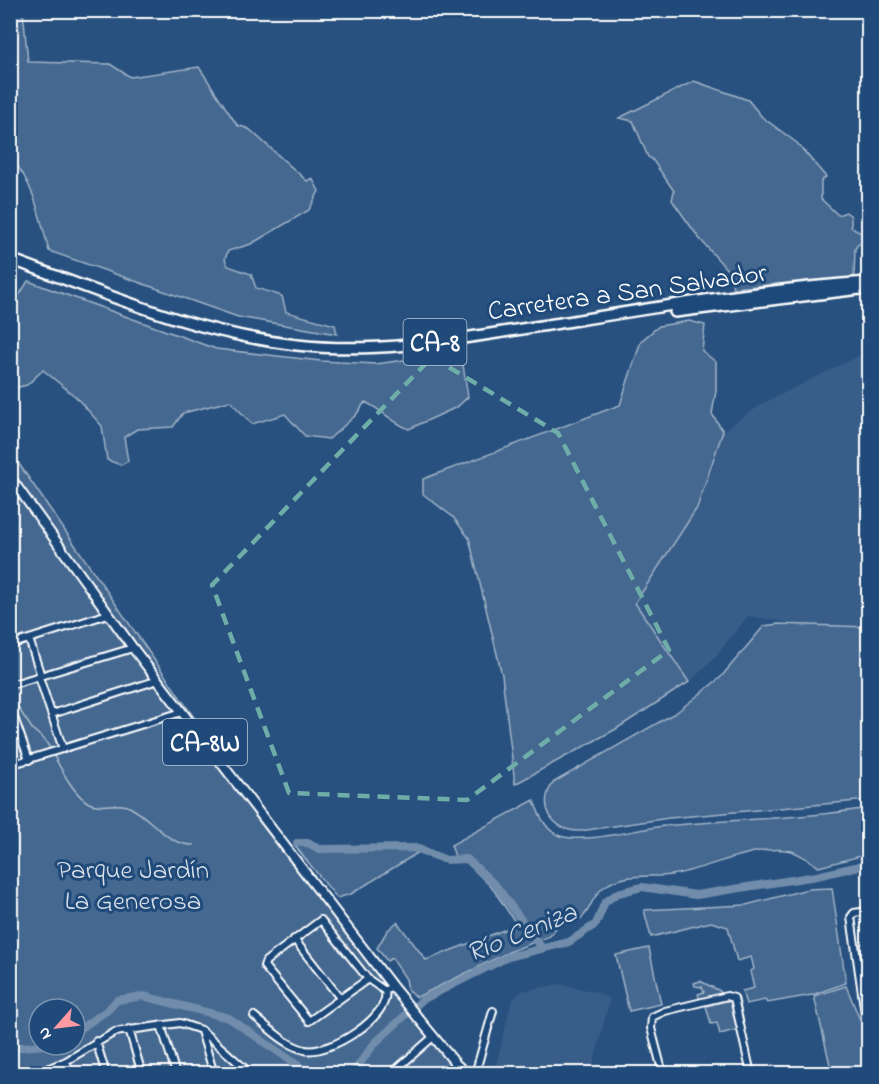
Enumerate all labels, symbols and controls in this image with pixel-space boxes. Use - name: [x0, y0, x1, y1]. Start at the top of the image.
- street label: Carretera a San Salvador: [485, 254, 770, 332]
- road number: CA-8: [404, 319, 466, 365]
- road number: CA-8W: [163, 719, 247, 765]
- park label: Parque Jardín La Generosa: [57, 852, 209, 922]
- water label: Río Ceniza: [461, 893, 584, 975]
- north arrow: [27, 997, 87, 1057]
- text: N: [32, 1023, 59, 1044]

